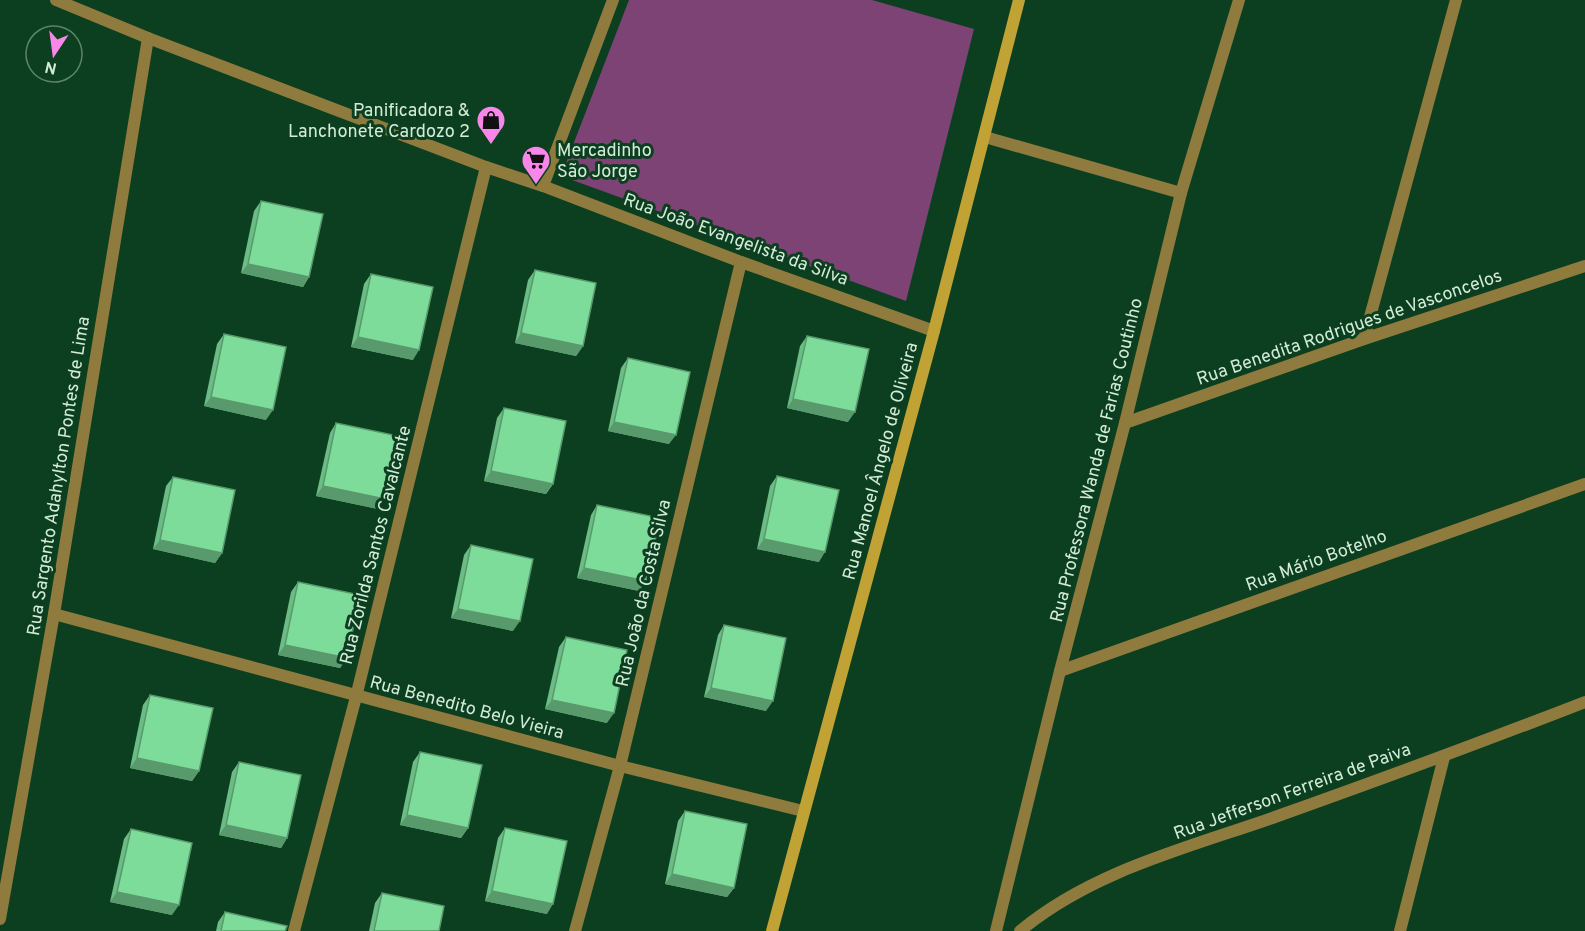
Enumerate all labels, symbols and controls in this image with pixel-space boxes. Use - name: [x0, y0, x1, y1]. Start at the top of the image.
- north arrow: [24, 24, 84, 84]
- text: N: [43, 56, 59, 78]
- place label: Panificadora & Lanchonete Cardozo 2: [288, 100, 470, 144]
- shop icon: Panificadora & Lanchonete Cardozo 2: [475, 104, 507, 146]
- place label: Mercadinho São Jorge: [557, 140, 652, 184]
- supermarket icon: Mercadinho São Jorge: [520, 144, 552, 186]
- street label: Rua João Evangelista da Silva: [620, 189, 851, 292]
- street label: Rua Benedita Rodrigues de Vasconcelos: [1194, 265, 1505, 392]
- street label: Rua Professora Wanda de Farias Coutinho: [1046, 296, 1149, 625]
- street label: Rua Sargento Adahylton Pontes de Lima: [23, 315, 96, 638]
- street label: Rua Manoel Ângelo de Oliveira: [837, 339, 924, 583]
- street label: Rua Zorilda Santos Cavalcante: [336, 424, 417, 667]
- street label: Rua João da Costa Silva: [612, 497, 677, 689]
- street label: Rua Mário Botelho: [1243, 525, 1390, 598]
- street label: Rua Benedito Belo Vieira: [367, 671, 566, 745]
- street label: Rua Jefferson Ferreira de Paiva: [1171, 739, 1414, 846]

